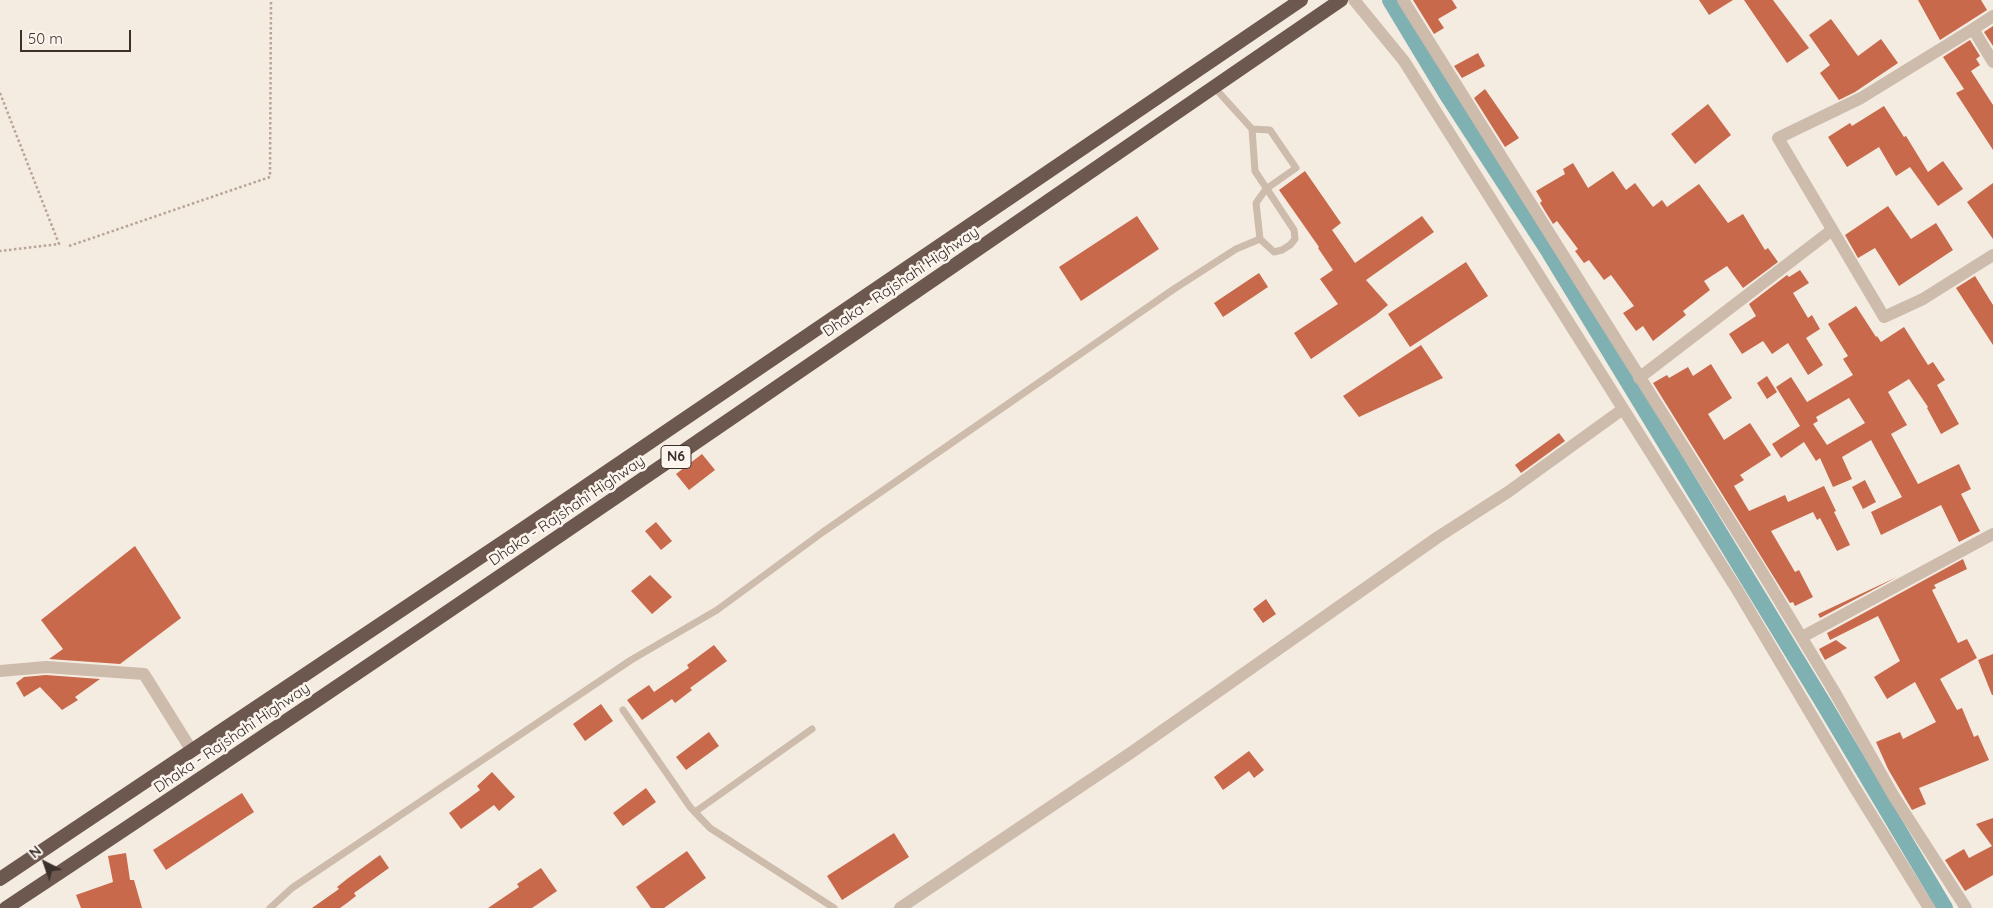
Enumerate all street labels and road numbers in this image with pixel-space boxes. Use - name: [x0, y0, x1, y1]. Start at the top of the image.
- street label: Dhaka - Rajshahi Highway: [820, 223, 982, 341]
- road number: N6: [661, 446, 691, 468]
- street label: Dhaka - Rajshahi Highway: [486, 452, 648, 570]
- street label: Dhaka - Rajshahi Highway: [151, 679, 313, 797]

